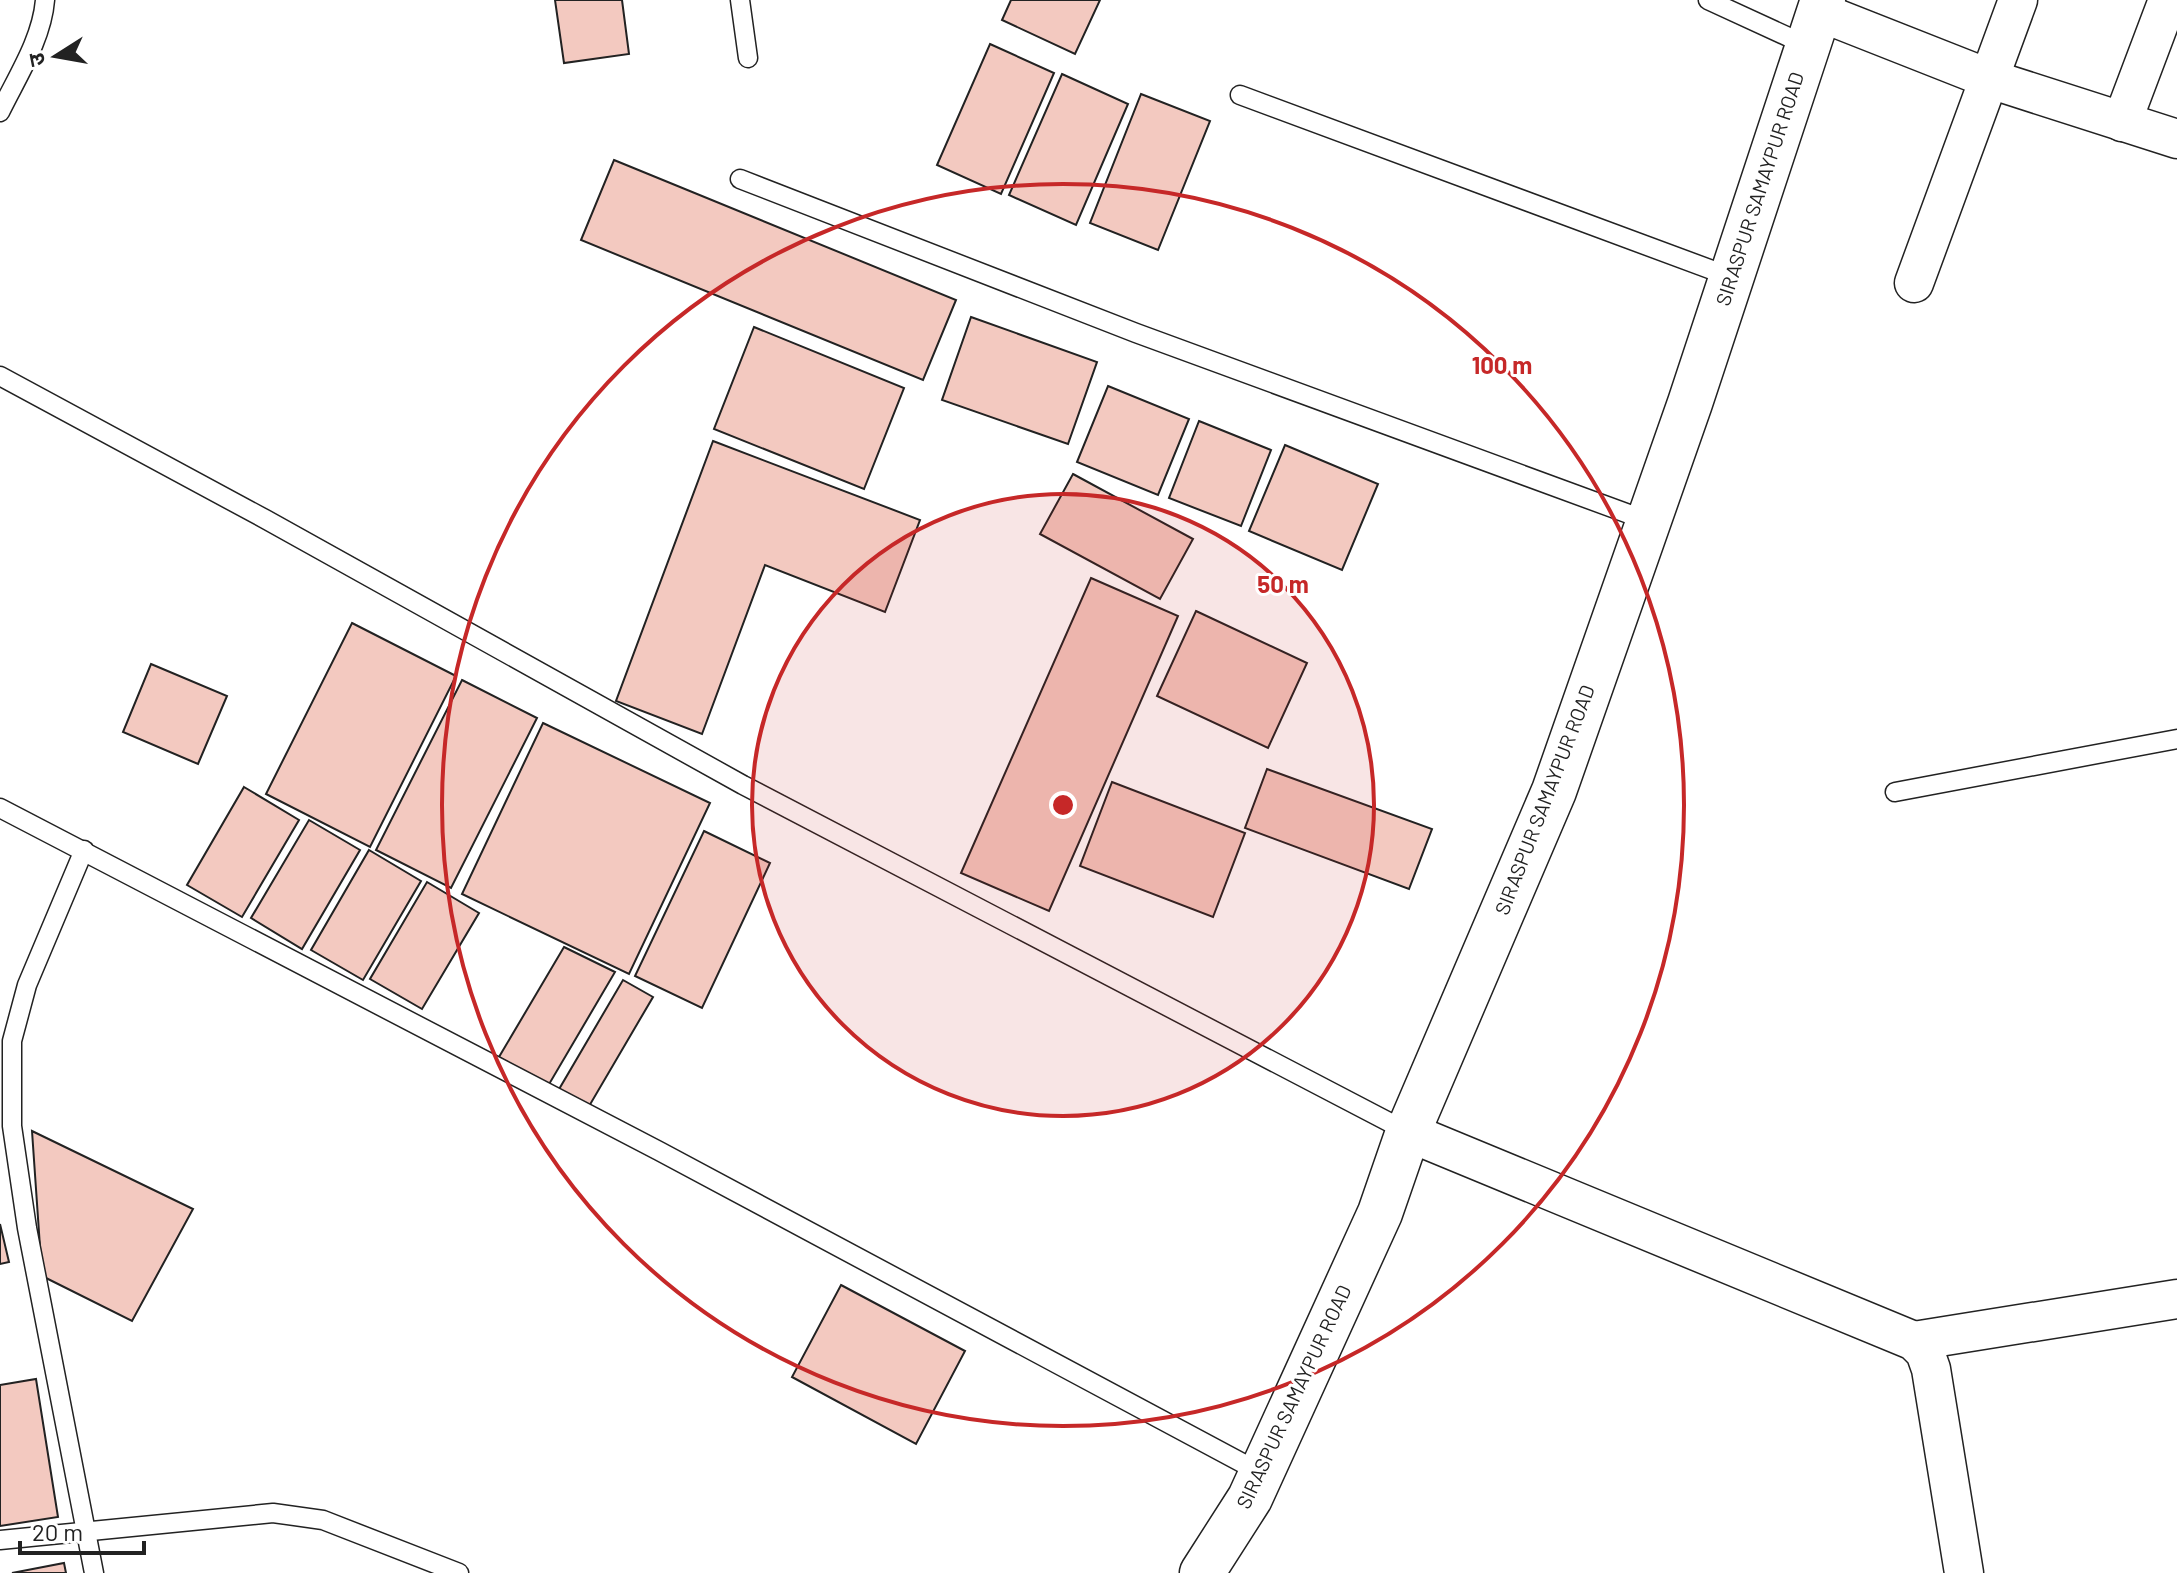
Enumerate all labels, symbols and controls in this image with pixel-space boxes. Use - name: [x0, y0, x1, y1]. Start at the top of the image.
- north arrow: [16, 16, 96, 96]
- text: उ: [21, 50, 49, 69]
- street label: SIRASPUR SAMAYPUR ROAD: [1710, 69, 1808, 308]
- text: 100 m: [1472, 350, 1532, 379]
- text: 50 m: [1257, 569, 1309, 598]
- street label: SIRASPUR SAMAYPUR ROAD: [1489, 681, 1599, 918]
- centre of rings: [1049, 791, 1077, 819]
- street label: SIRASPUR SAMAYPUR ROAD: [1231, 1281, 1356, 1512]
- scale bar: [20, 1505, 144, 1555]
- text: 20 m: [32, 1517, 83, 1546]

